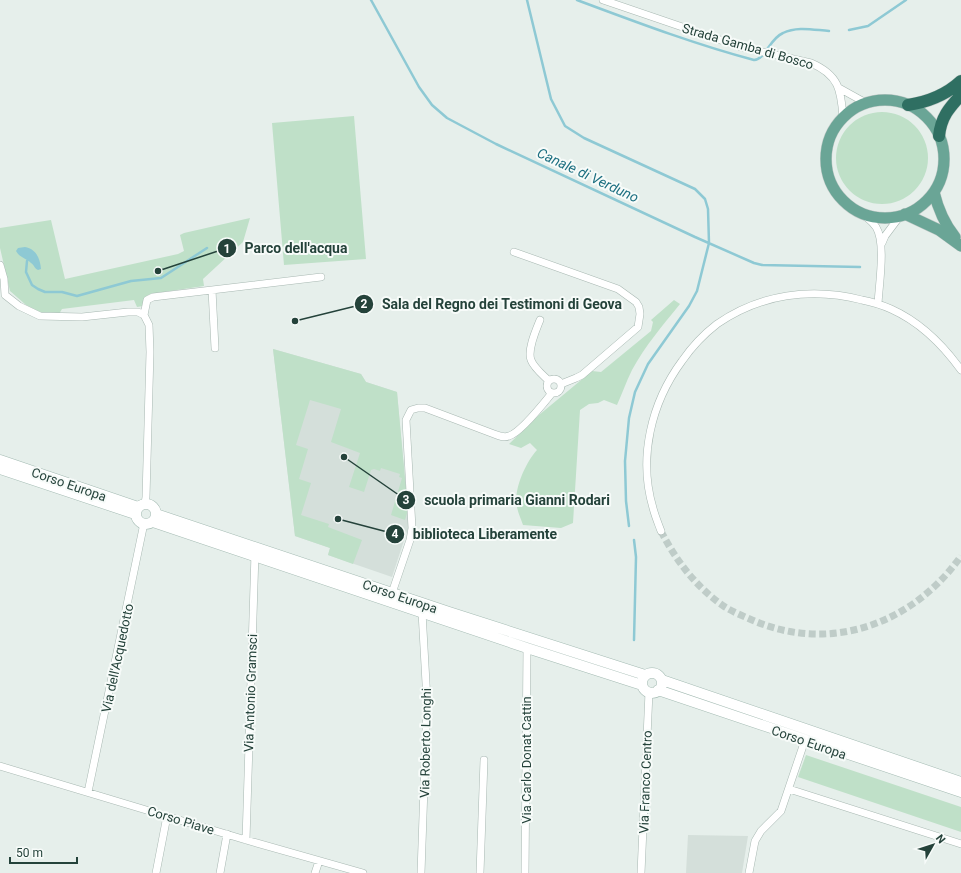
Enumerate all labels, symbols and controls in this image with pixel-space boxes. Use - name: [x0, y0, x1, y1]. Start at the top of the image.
- street label: Strada Gamba di Bosco: [680, 21, 815, 72]
- water label: Canale di Verduno: [535, 145, 641, 206]
- callout: Parco dell'acqua: [217, 235, 356, 261]
- text: Parco dell'acqua: [245, 240, 348, 256]
- text: 1: [224, 242, 230, 256]
- callout: Sala del Regno dei Testimoni di Geova: [354, 291, 630, 317]
- text: Sala del Regno dei Testimoni di Geova: [382, 296, 623, 312]
- text: 2: [361, 297, 368, 311]
- street label: Corso Europa: [29, 465, 108, 504]
- callout: scuola primaria Gianni Rodari: [396, 487, 618, 513]
- text: scuola primaria Gianni Rodari: [424, 492, 610, 508]
- text: 3: [403, 493, 410, 507]
- callout: biblioteca Liberamente: [385, 521, 565, 547]
- text: biblioteca Liberamente: [413, 526, 558, 542]
- text: 4: [392, 527, 399, 541]
- street label: Corso Europa: [360, 577, 439, 616]
- street label: Via dell'Acquedotto: [99, 602, 136, 714]
- street label: Via Antonio Gramsci: [241, 634, 260, 752]
- street label: Via Roberto Longhi: [417, 688, 434, 798]
- street label: Via Carlo Donat Cattin: [519, 696, 534, 824]
- street label: Corso Europa: [769, 723, 848, 762]
- street label: Via Franco Centro: [636, 730, 655, 834]
- street label: Corso Piave: [146, 803, 216, 838]
- north arrow: [913, 825, 953, 865]
- text: N: [933, 832, 948, 846]
- scale bar: [10, 839, 77, 865]
- text: 50 m: [16, 846, 43, 860]

